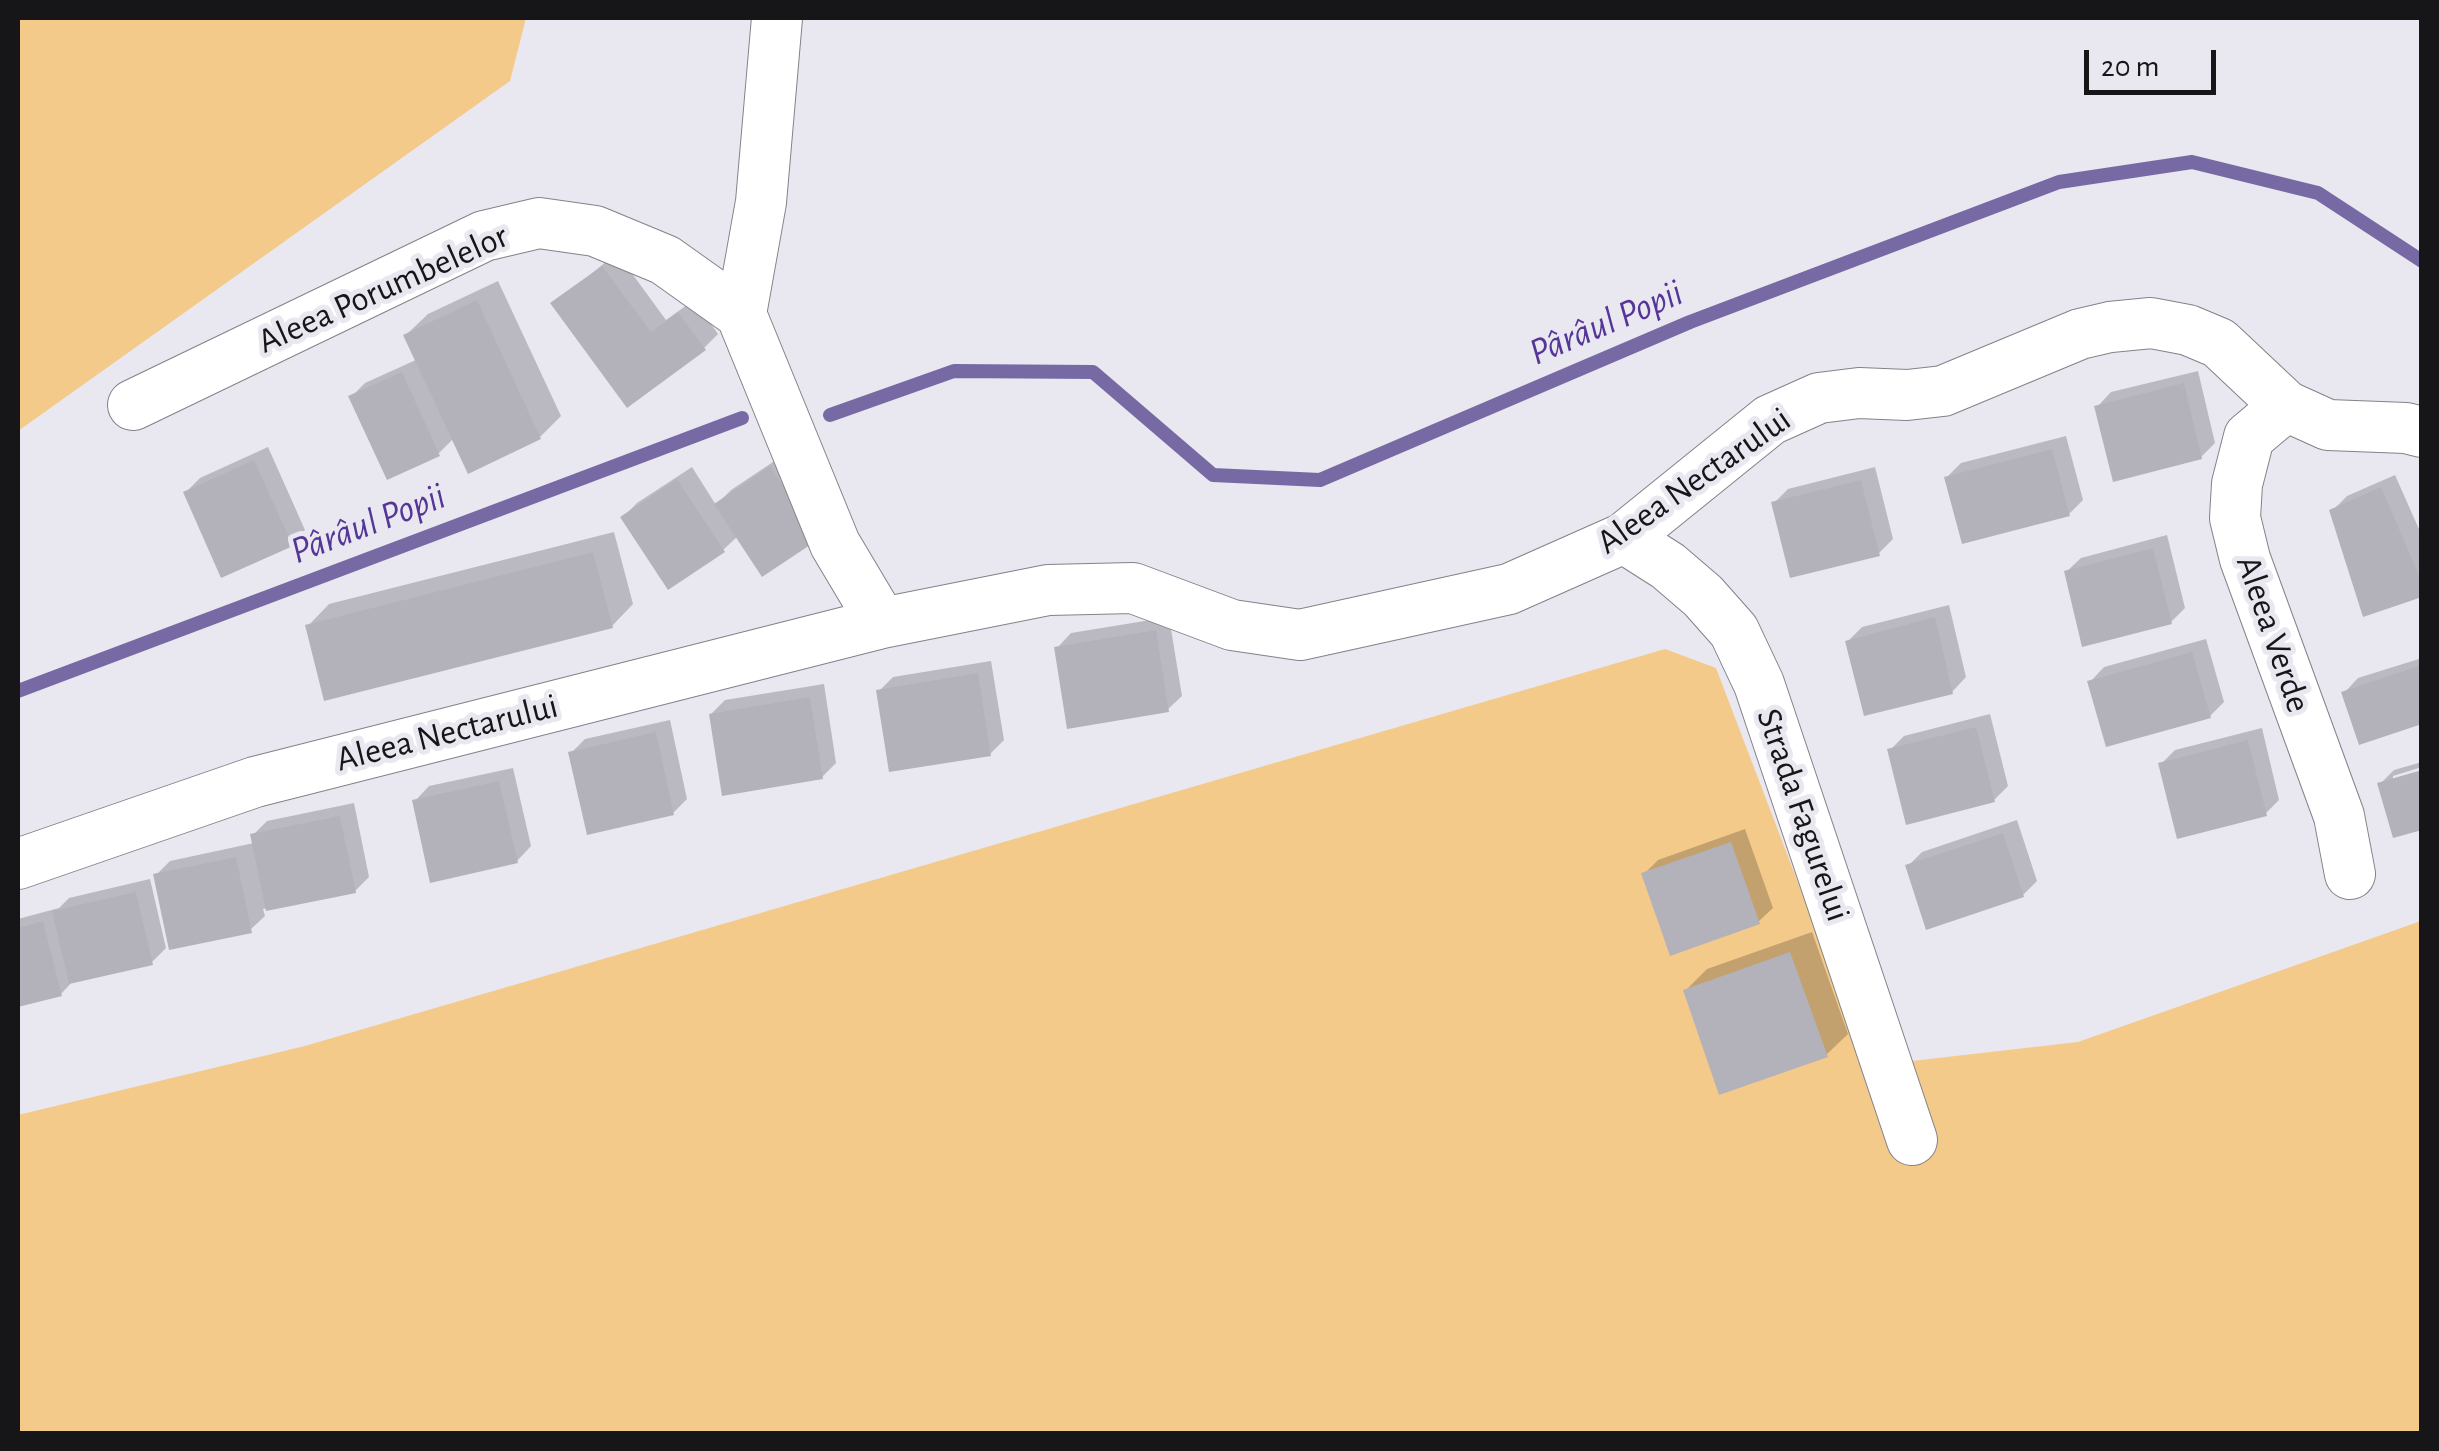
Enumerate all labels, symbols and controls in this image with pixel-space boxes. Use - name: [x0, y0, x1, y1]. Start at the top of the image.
- scale bar: [2089, 30, 2222, 92]
- text: 20 m: [2101, 52, 2159, 82]
- street label: Aleea Porumbelelor: [252, 215, 514, 363]
- water label: Pârâul Popii: [1522, 270, 1690, 376]
- street label: Aleea Nectarului: [1589, 399, 1799, 563]
- water label: Pârâul Popii: [284, 474, 452, 574]
- street label: Aleea Verde: [2227, 550, 2319, 718]
- street label: Aleea Nectarului: [332, 685, 562, 781]
- street label: Strada Fagurelui: [1747, 703, 1859, 927]

